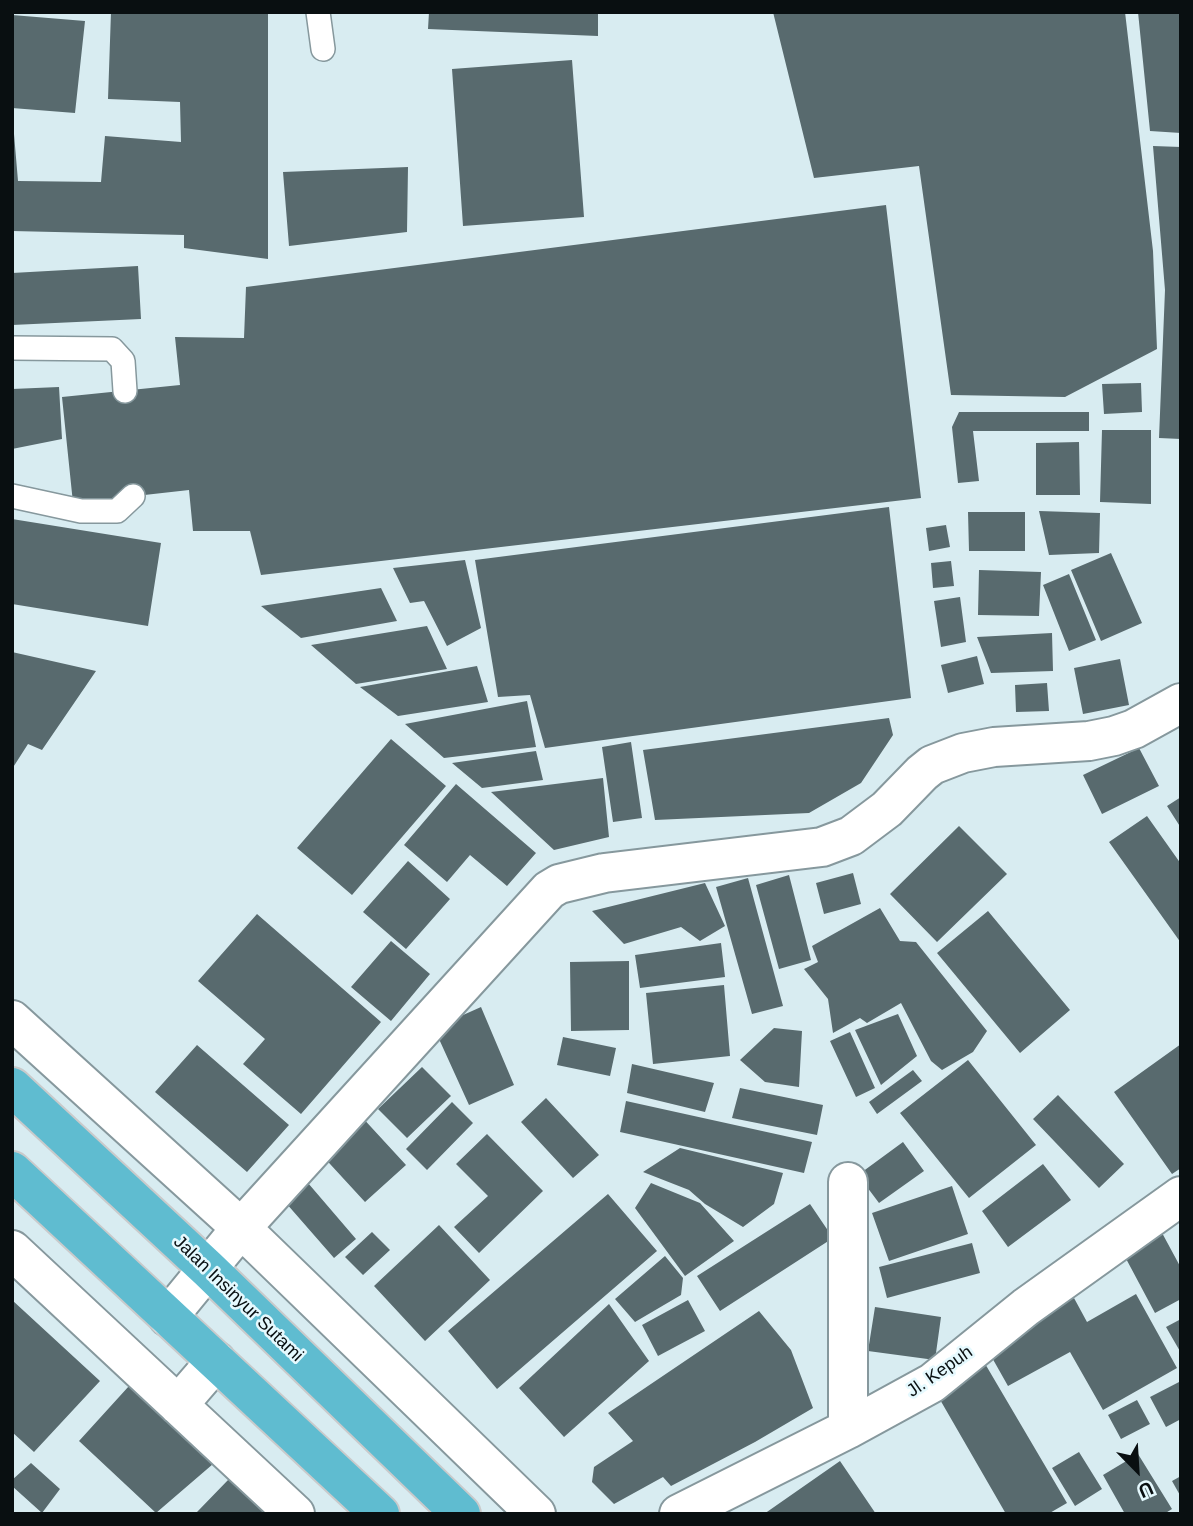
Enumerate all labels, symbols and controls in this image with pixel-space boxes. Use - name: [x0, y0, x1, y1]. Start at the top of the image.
- street label: Jalan Insinyur Sutami: [169, 1231, 307, 1367]
- street label: Jl. Kepuh: [903, 1342, 977, 1402]
- north arrow: [1102, 1435, 1172, 1505]
- text: U: [1135, 1477, 1156, 1502]

